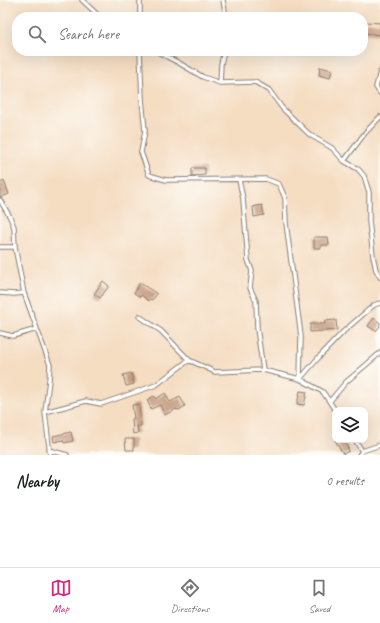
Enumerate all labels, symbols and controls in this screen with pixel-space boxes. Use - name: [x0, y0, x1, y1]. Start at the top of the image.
- search box: [12, 12, 368, 56]
- icon: search: [26, 23, 48, 45]
- text: Search here: [58, 25, 119, 44]
- map controls: [332, 407, 368, 443]
- button: layers: [332, 407, 368, 443]
- text: Nearby: [16, 471, 59, 492]
- text: 0 results: [326, 473, 364, 489]
- tab: Map: [50, 577, 72, 615]
- tab: Directions: [171, 577, 209, 615]
- tab: Saved: [308, 577, 330, 615]

